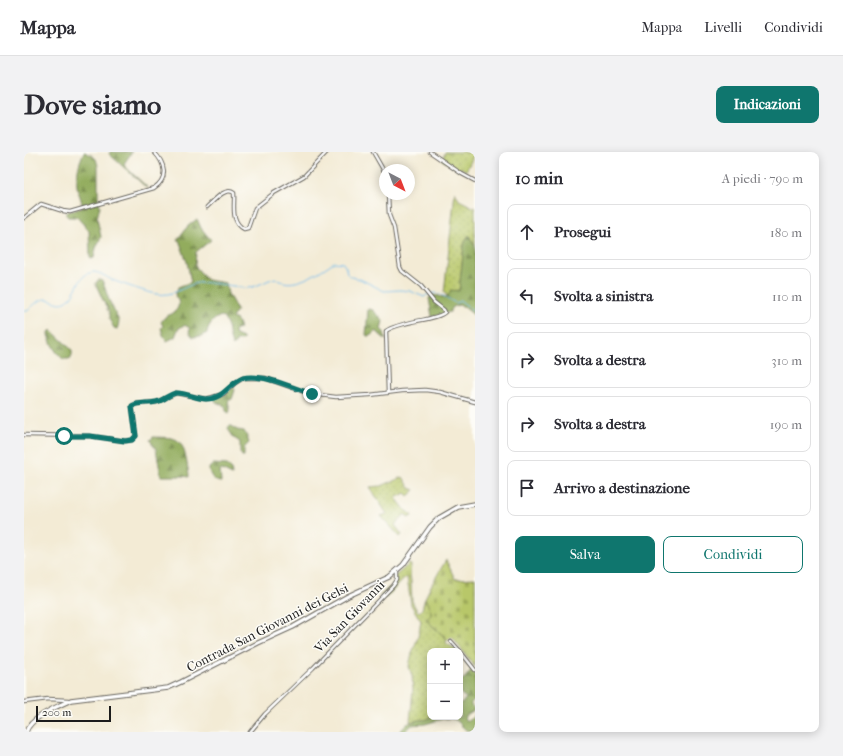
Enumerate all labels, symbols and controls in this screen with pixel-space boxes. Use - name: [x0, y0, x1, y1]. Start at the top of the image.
- text: Mappa: [20, 17, 76, 39]
- text: Mappa: [641, 19, 682, 36]
- text: Livelli: [704, 19, 742, 36]
- text: Condividi: [764, 19, 823, 36]
- button: Indicazioni: [716, 86, 819, 123]
- text: Dove siamo: [24, 88, 161, 121]
- north arrow: [379, 164, 415, 200]
- text: 10 min: [515, 168, 563, 188]
- text: A piedi · 790 m: [722, 171, 803, 186]
- icon: ahead: [516, 221, 538, 243]
- text: Prosegui: [554, 223, 611, 241]
- text: 180 m: [770, 225, 802, 240]
- icon: left: [516, 285, 538, 307]
- text: Svolta a sinistra: [554, 287, 653, 305]
- text: 110 m: [772, 289, 802, 304]
- icon: right: [516, 349, 538, 371]
- text: Svolta a destra: [554, 351, 646, 369]
- text: 310 m: [771, 353, 802, 368]
- route end: [303, 385, 321, 403]
- icon: right: [516, 413, 538, 435]
- text: Svolta a destra: [554, 415, 646, 433]
- text: 190 m: [770, 417, 802, 432]
- route start: [55, 427, 73, 445]
- icon: arrive: [516, 477, 538, 499]
- text: Arrivo a destinazione: [554, 479, 690, 497]
- button: Salva: [515, 536, 655, 573]
- button: Condividi: [663, 536, 803, 573]
- street label: Via San Giovanni: [310, 577, 388, 656]
- street label: Contrada San Giovanni dei Gelsi: [184, 580, 351, 675]
- map controls: [427, 648, 463, 720]
- button: +: [427, 648, 463, 684]
- button: −: [427, 684, 463, 720]
- scale bar: [36, 704, 111, 723]
- text: 200 m: [42, 706, 71, 719]

